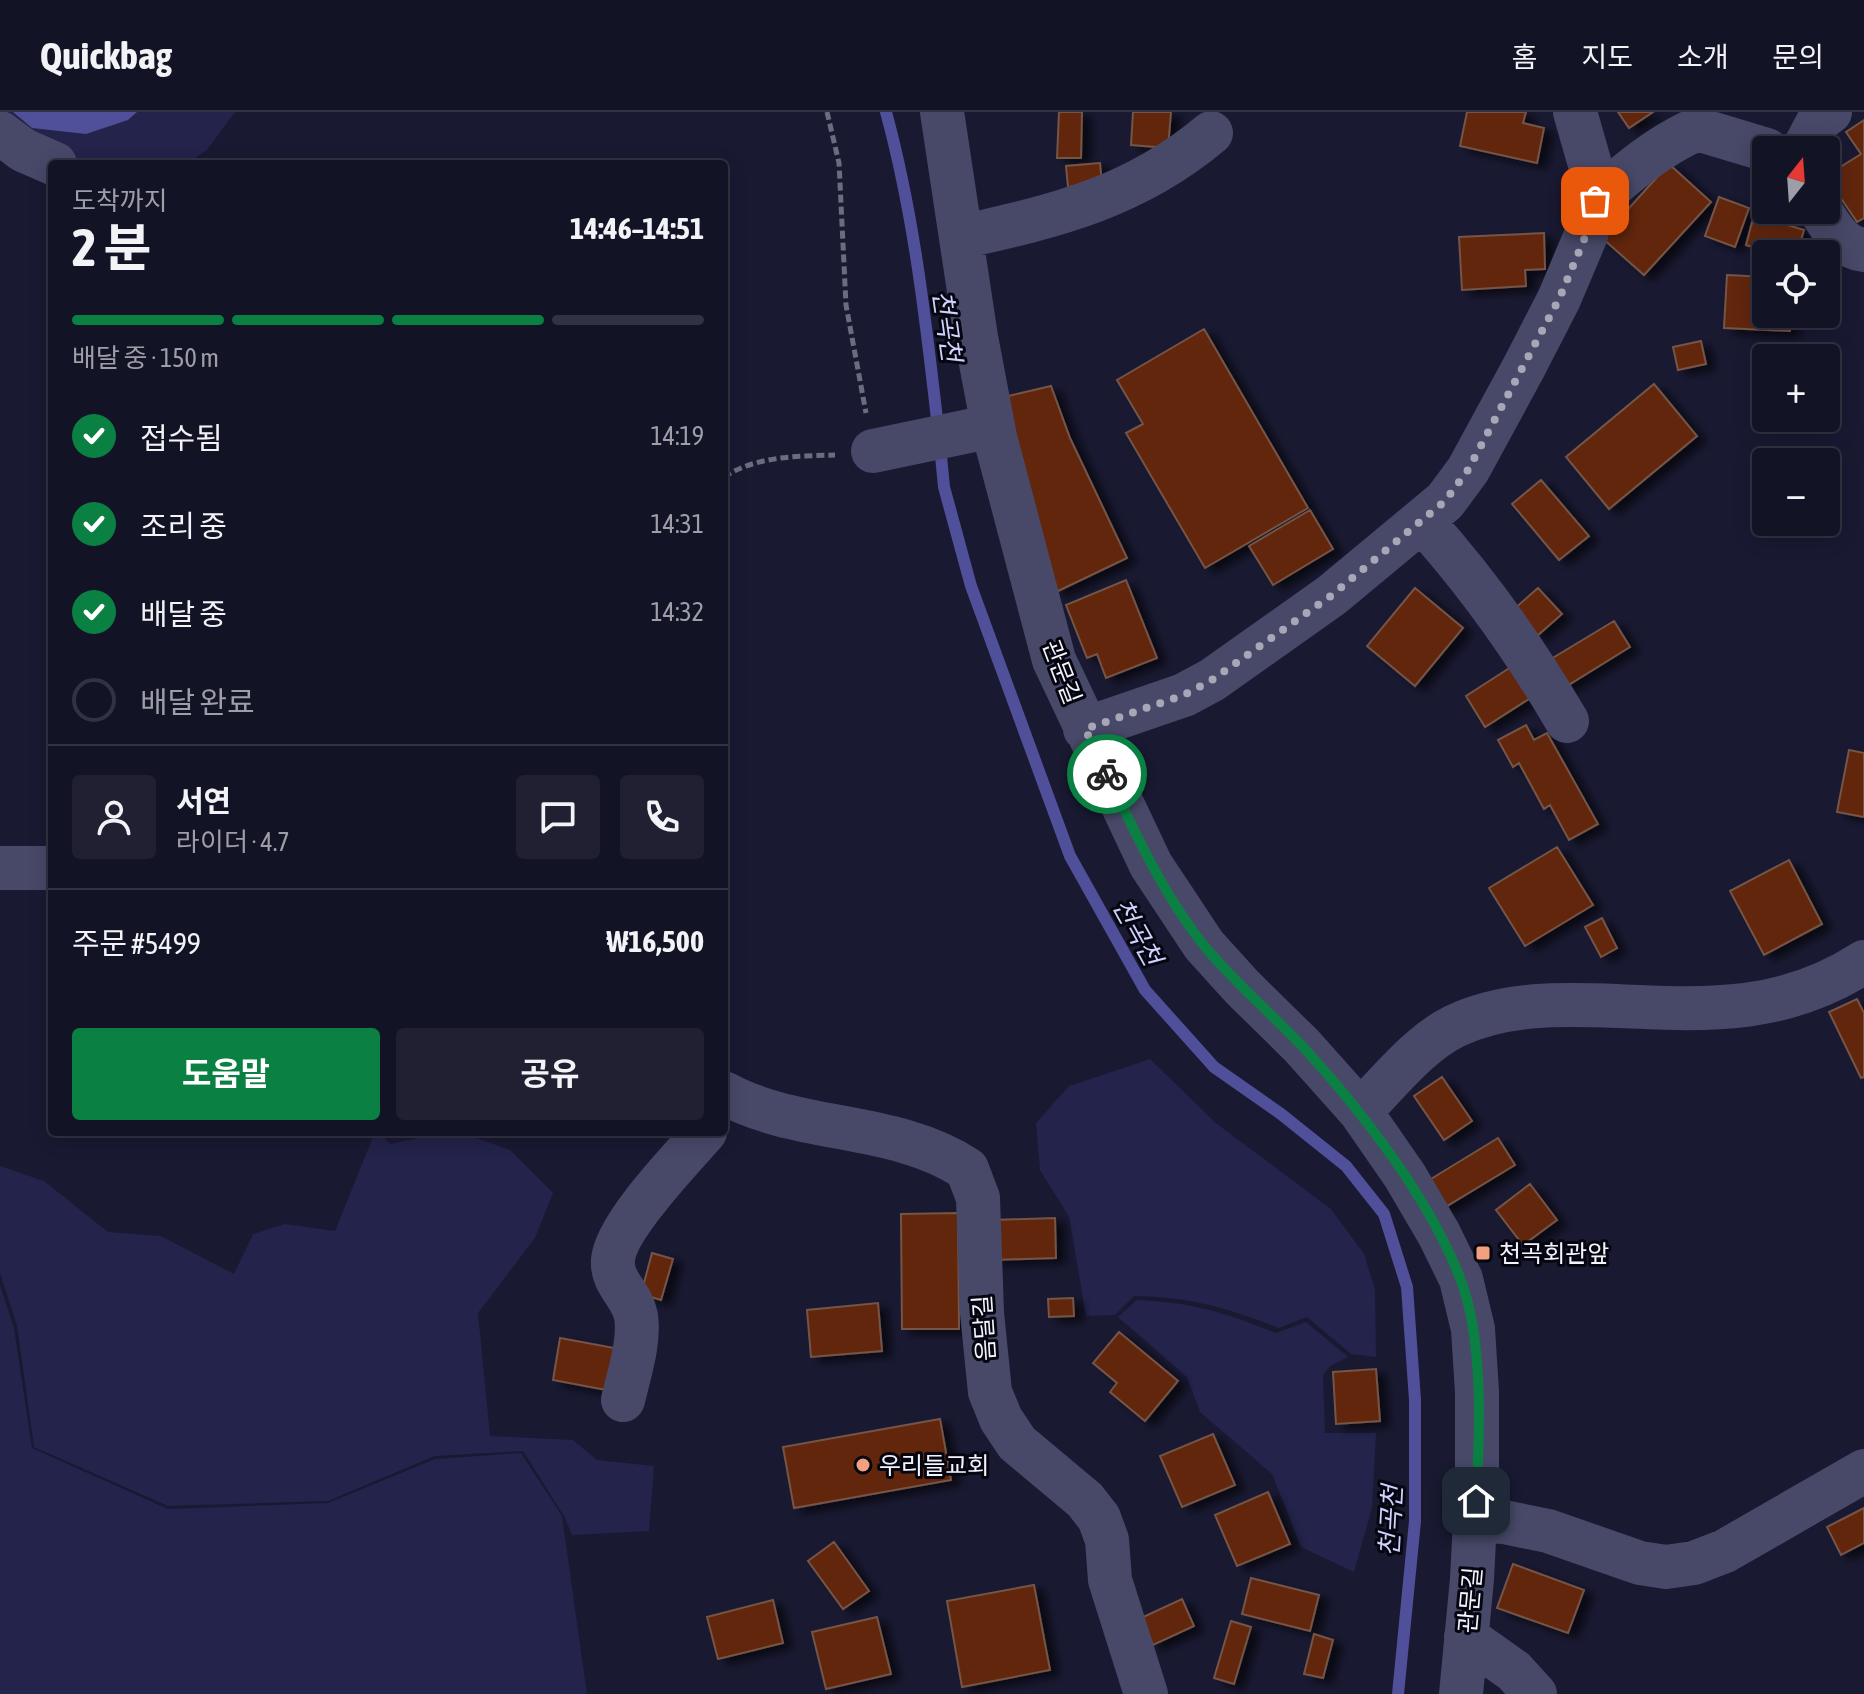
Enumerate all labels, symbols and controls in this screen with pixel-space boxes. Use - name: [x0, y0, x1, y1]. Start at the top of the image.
- text: Quickbag: [40, 34, 172, 77]
- text: 홈: [1512, 41, 1537, 73]
- text: 지도: [1581, 41, 1633, 73]
- text: 소개: [1677, 41, 1728, 73]
- text: 문의: [1772, 41, 1824, 73]
- north arrow: [1752, 136, 1840, 224]
- map controls: [1752, 136, 1840, 536]
- pin: [1561, 167, 1629, 235]
- icon: bag: [1573, 179, 1617, 223]
- text: 도착까지: [72, 186, 168, 216]
- text: 14:46–14:51: [570, 211, 704, 245]
- text: 2 분: [72, 217, 151, 277]
- button: locate: [1752, 240, 1840, 328]
- water label: 천곡천: [927, 288, 967, 367]
- text: 배달 중 · 150 m: [72, 343, 219, 373]
- button: +: [1752, 344, 1840, 432]
- icon: check: [72, 414, 116, 458]
- text: 접수됨: [140, 421, 223, 455]
- text: 14:19: [650, 421, 704, 451]
- button: −: [1752, 448, 1840, 536]
- icon: check: [72, 502, 116, 546]
- text: 조리 중: [140, 509, 227, 543]
- text: 14:31: [650, 509, 704, 539]
- icon: check: [72, 590, 116, 634]
- text: 배달 중: [140, 597, 227, 631]
- text: 14:32: [650, 597, 704, 627]
- street label: 관문길: [1038, 636, 1086, 708]
- text: 배달 완료: [140, 685, 255, 719]
- courier: [1067, 734, 1147, 814]
- icon: bike: [1085, 752, 1129, 796]
- button: person: [72, 775, 156, 859]
- button: chat: [516, 775, 600, 859]
- button: phone: [620, 775, 704, 859]
- text: 서연: [176, 784, 231, 818]
- text: 라이더 · 4.7: [176, 827, 290, 857]
- water label: 천곡천: [1106, 893, 1169, 973]
- text: ₩16,500: [606, 924, 704, 958]
- text: 주문 #5499: [72, 926, 201, 960]
- button: 도움말: [72, 1028, 380, 1120]
- button: 공유: [396, 1028, 704, 1120]
- place label: 천곡회관앞: [1499, 1240, 1609, 1267]
- marker: 천곡회관앞: [1474, 1244, 1492, 1262]
- street label: 음달길: [968, 1294, 1000, 1362]
- place label: 우리들교회: [879, 1452, 989, 1479]
- marker: 우리들교회: [854, 1456, 872, 1474]
- pin: [1442, 1467, 1510, 1535]
- icon: home: [1454, 1479, 1498, 1523]
- water label: 천곡천: [1374, 1481, 1408, 1558]
- street label: 관문길: [1454, 1566, 1486, 1634]

